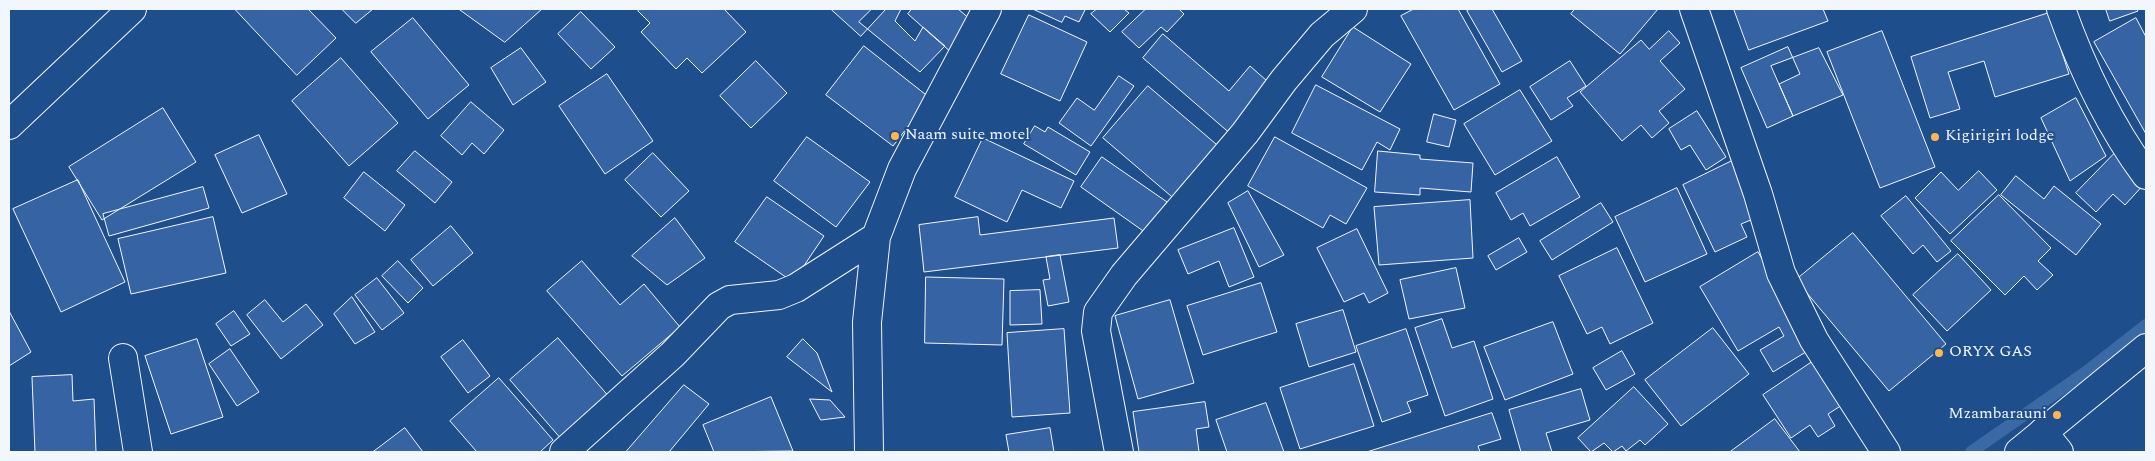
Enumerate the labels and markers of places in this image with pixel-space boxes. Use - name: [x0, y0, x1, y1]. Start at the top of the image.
- place label: Naam suite motel: [905, 126, 1030, 146]
- place label: Kigirigiri lodge: [1945, 127, 2054, 147]
- marker: Naam suite motel: [889, 130, 901, 142]
- marker: Kigirigiri lodge: [1929, 131, 1941, 143]
- place label: ORYX GAS: [1949, 343, 2032, 363]
- marker: ORYX GAS: [1933, 347, 1945, 359]
- place label: Mzambarauni: [1948, 405, 2047, 425]
- marker: Mzambarauni: [2051, 409, 2063, 421]

